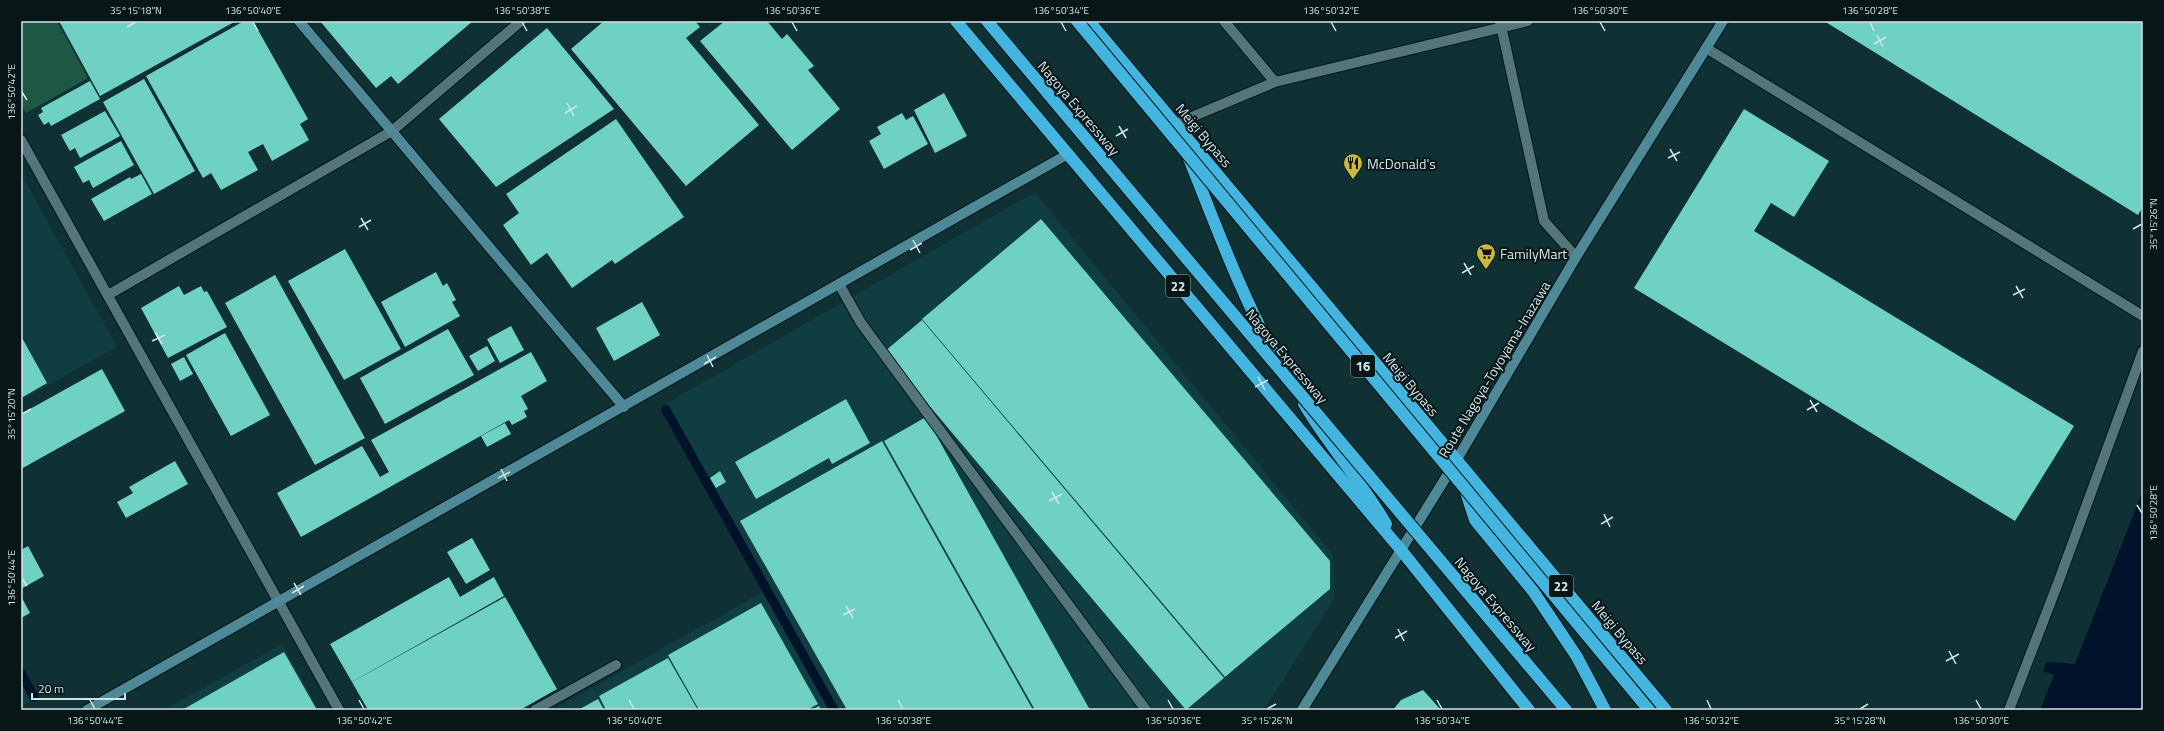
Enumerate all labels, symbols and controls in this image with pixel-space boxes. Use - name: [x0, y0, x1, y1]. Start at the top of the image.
- text: 35°15'18"N: [110, 3, 162, 18]
- text: 136°50'40"E: [225, 3, 282, 18]
- text: 136°50'38"E: [494, 3, 551, 18]
- text: 136°50'36"E: [764, 3, 821, 18]
- text: 136°50'34"E: [1033, 3, 1090, 18]
- text: 136°50'32"E: [1303, 3, 1360, 18]
- text: 136°50'30"E: [1572, 3, 1629, 18]
- text: 136°50'28"E: [1842, 3, 1899, 18]
- street label: Nagoya Expressway: [1033, 56, 1125, 160]
- text: 136°50'42"E: [4, 63, 19, 120]
- street label: Meigi Bypass: [1171, 98, 1237, 172]
- restaurant icon: McDonald's: [1342, 152, 1364, 180]
- place label: McDonald's: [1367, 153, 1436, 174]
- text: 35°15'26"N: [2146, 198, 2161, 250]
- supermarket icon: FamilyMart: [1475, 242, 1497, 270]
- place label: FamilyMart: [1500, 243, 1567, 264]
- road number: 22: [1166, 275, 1190, 297]
- street label: Route Nagoya-Toyoyama-Inazawa: [1433, 277, 1555, 461]
- street label: Nagoya Expressway: [1241, 304, 1333, 408]
- street label: Meigi Bypass: [1378, 347, 1444, 421]
- road number: 16: [1351, 355, 1375, 377]
- text: 35°15'20"N: [4, 388, 19, 440]
- text: 136°50'28"E: [2146, 484, 2161, 541]
- text: 136°50'44"E: [4, 549, 19, 606]
- street label: Nagoya Expressway: [1450, 552, 1542, 656]
- road number: 22: [1549, 575, 1573, 597]
- street label: Meigi Bypass: [1587, 595, 1653, 669]
- scale bar: [32, 675, 125, 701]
- text: 20 m: [38, 679, 64, 698]
- text: 136°50'44"E: [67, 713, 124, 728]
- text: 136°50'42"E: [336, 713, 393, 728]
- text: 136°50'40"E: [606, 713, 663, 728]
- text: 136°50'38"E: [875, 713, 932, 728]
- text: 136°50'36"E: [1145, 713, 1202, 728]
- text: 35°15'26"N: [1241, 713, 1293, 728]
- text: 136°50'34"E: [1414, 713, 1471, 728]
- text: 136°50'32"E: [1683, 713, 1740, 728]
- text: 35°15'28"N: [1834, 713, 1886, 728]
- text: 136°50'30"E: [1953, 713, 2010, 728]

